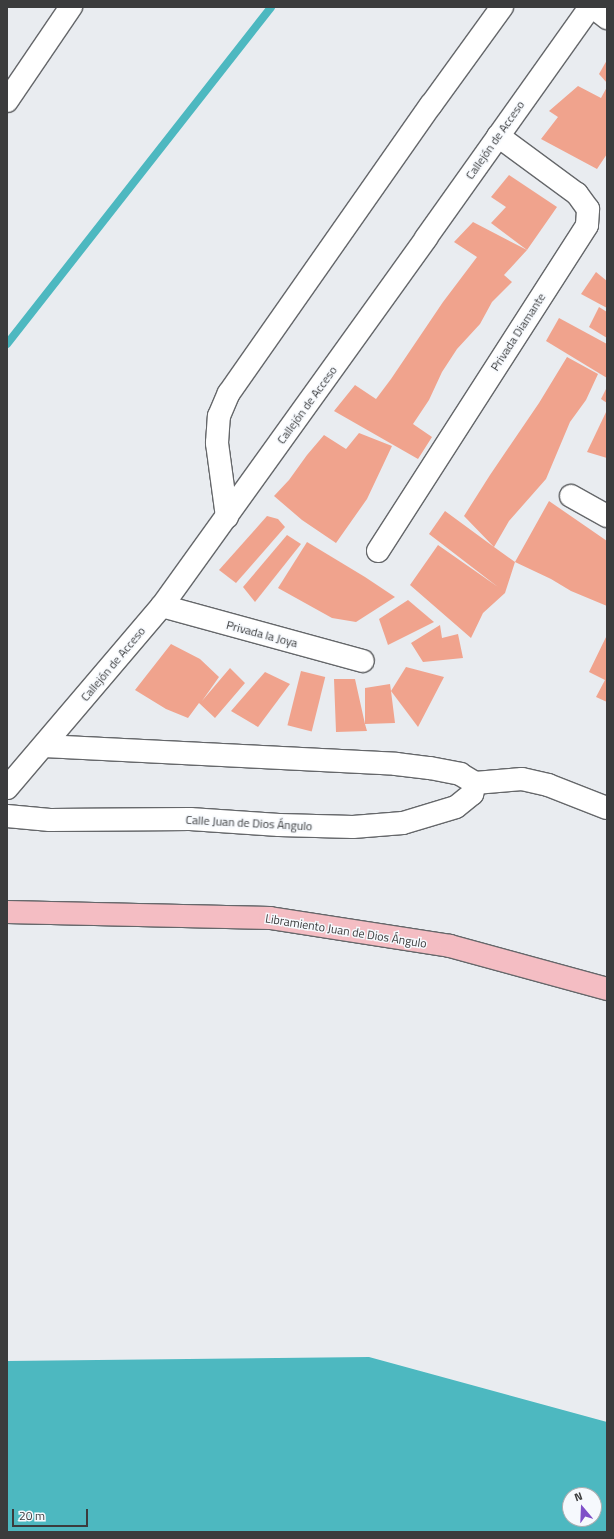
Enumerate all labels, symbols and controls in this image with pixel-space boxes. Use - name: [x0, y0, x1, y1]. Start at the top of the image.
- street label: Callejón de Acceso: [463, 98, 527, 182]
- street label: Privada Diamante: [488, 290, 548, 374]
- street label: Callejón de Acceso: [274, 363, 340, 447]
- street label: Privada la Joya: [225, 618, 299, 650]
- street label: Callejón de Acceso: [78, 624, 148, 704]
- street label: Calle Juan de Dios Ángulo: [185, 812, 313, 834]
- street label: Libramiento Juan de Dios Ángulo: [264, 911, 428, 951]
- north arrow: [562, 1487, 602, 1527]
- text: N: [572, 1488, 585, 1505]
- scale bar: [14, 1501, 90, 1527]
- text: 20 m: [19, 1506, 45, 1525]

